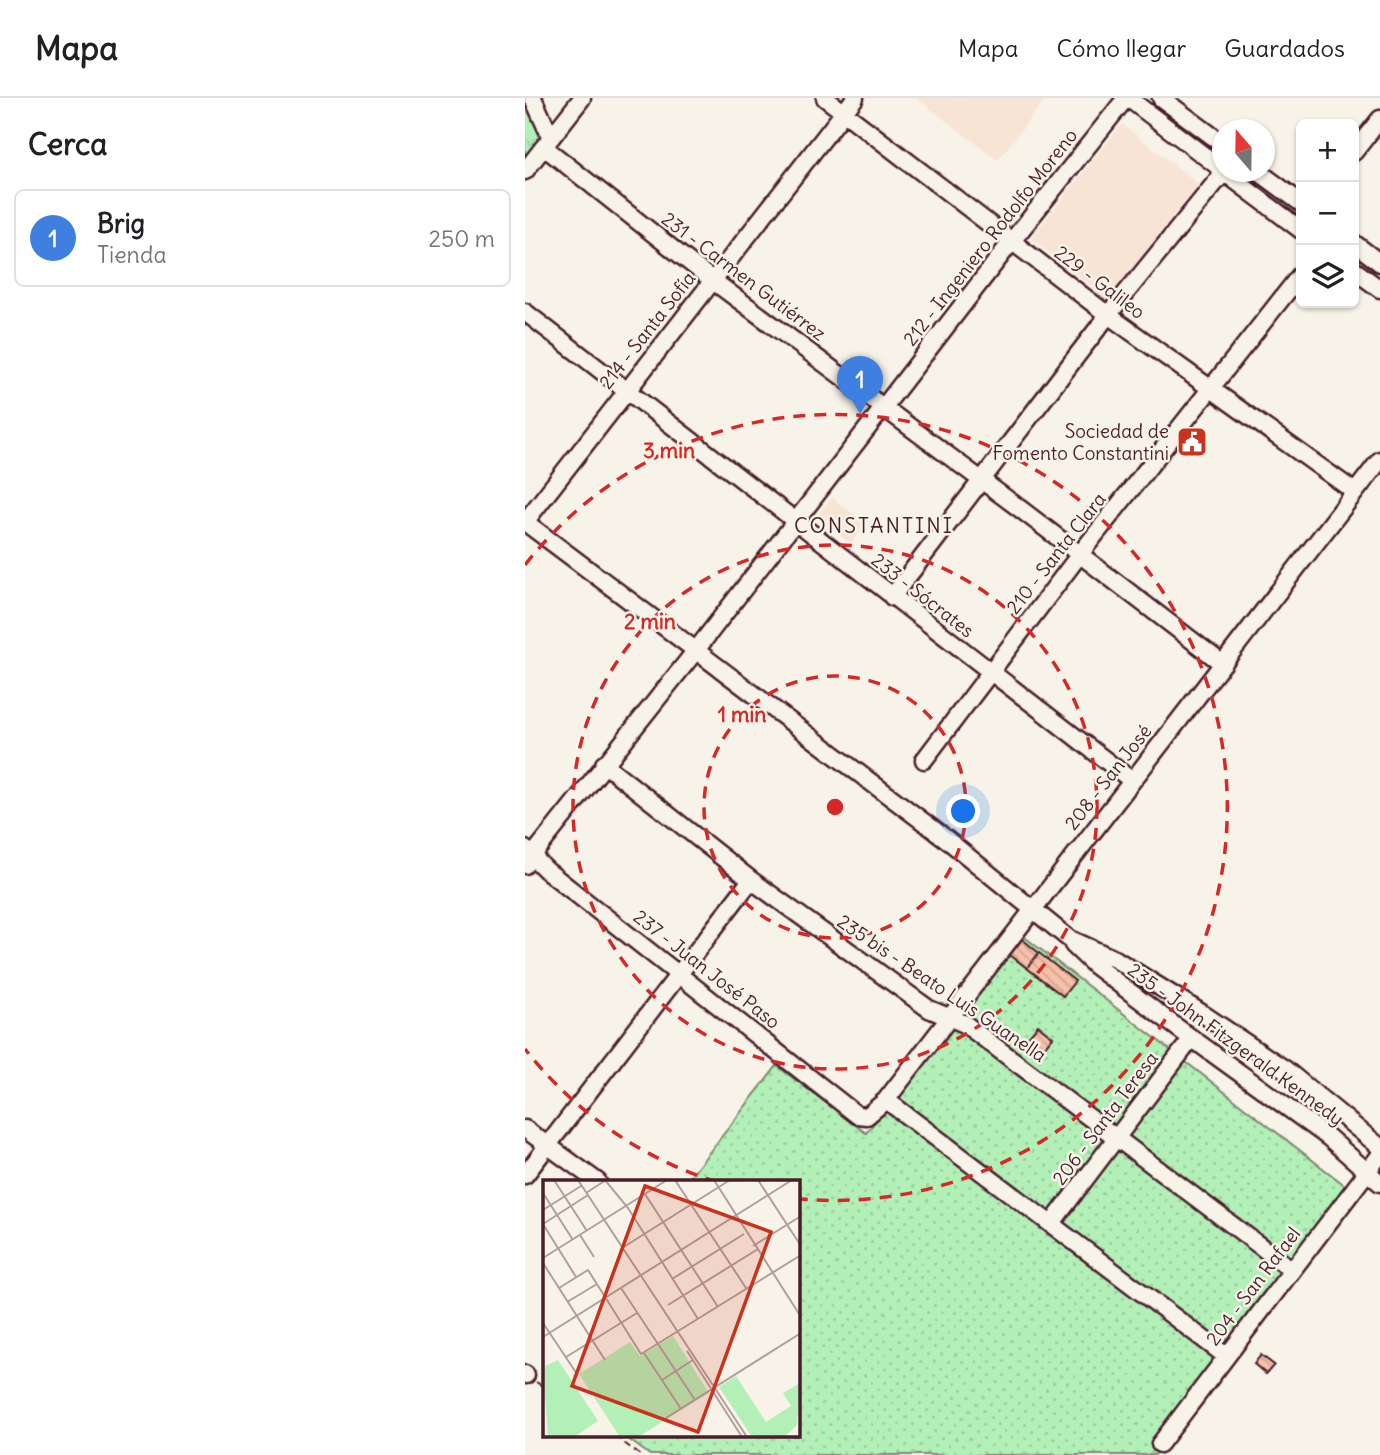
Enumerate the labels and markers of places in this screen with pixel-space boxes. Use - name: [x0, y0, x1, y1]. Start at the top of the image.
- pin: 1: [837, 356, 883, 414]
- place label: Sociedad de Fomento Constantini: [992, 419, 1169, 465]
- public building icon: Sociedad de Fomento Constantini: [1175, 425, 1209, 459]
- centre of rings: [823, 795, 847, 819]

